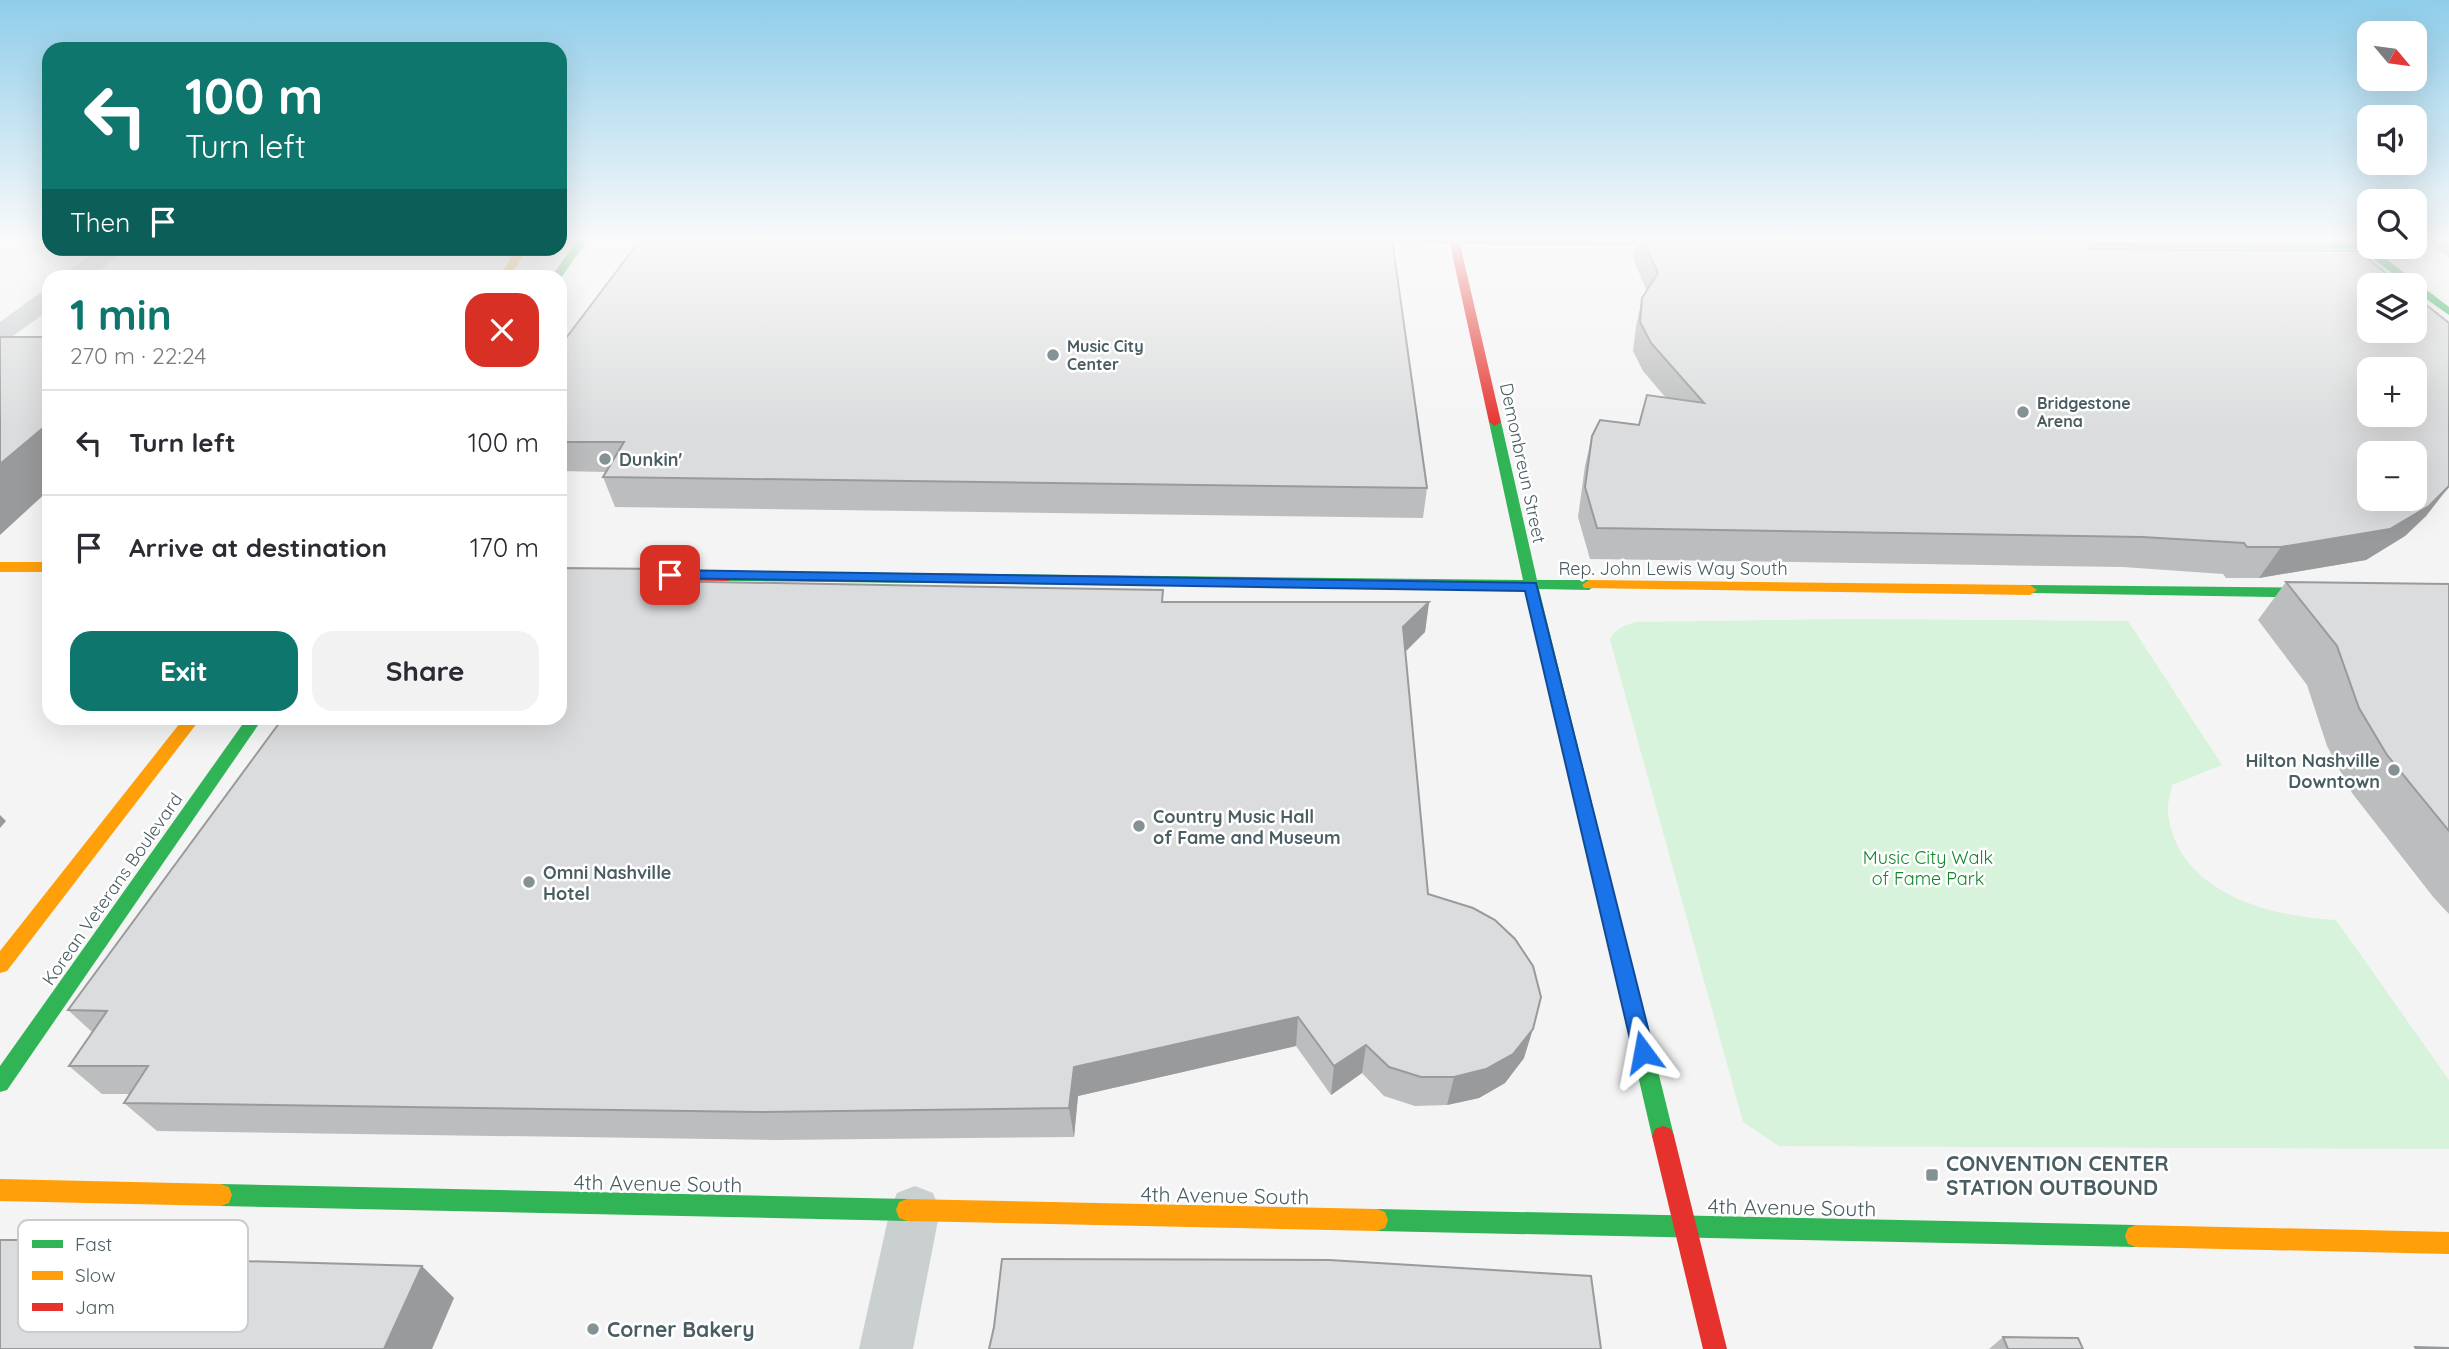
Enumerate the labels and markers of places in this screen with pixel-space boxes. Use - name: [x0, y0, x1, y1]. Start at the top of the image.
- place label: Music City Center: [1067, 336, 1144, 374]
- marker: Music City Center: [1045, 347, 1061, 363]
- place label: Bridgestone Arena: [2037, 393, 2131, 431]
- marker: Bridgestone Arena: [2015, 404, 2031, 420]
- place label: Dunkin': [619, 448, 682, 471]
- marker: Dunkin': [597, 451, 613, 467]
- pin: [640, 545, 700, 605]
- place label: Hilton Nashville Downtown: [2246, 749, 2380, 793]
- marker: Hilton Nashville Downtown: [2386, 762, 2402, 778]
- place label: Country Music Hall of Fame and Museum: [1153, 805, 1341, 849]
- marker: Country Music Hall of Fame and Museum: [1131, 818, 1147, 834]
- place label: Omni Nashville Hotel: [543, 861, 671, 905]
- marker: Omni Nashville Hotel: [521, 874, 537, 890]
- place label: CONVENTION CENTER STATION OUTBOUND: [1946, 1150, 2169, 1200]
- marker: CONVENTION CENTER STATION OUTBOUND: [1924, 1167, 1940, 1183]
- place label: Corner Bakery: [607, 1316, 755, 1342]
- marker: Corner Bakery: [585, 1321, 601, 1337]

